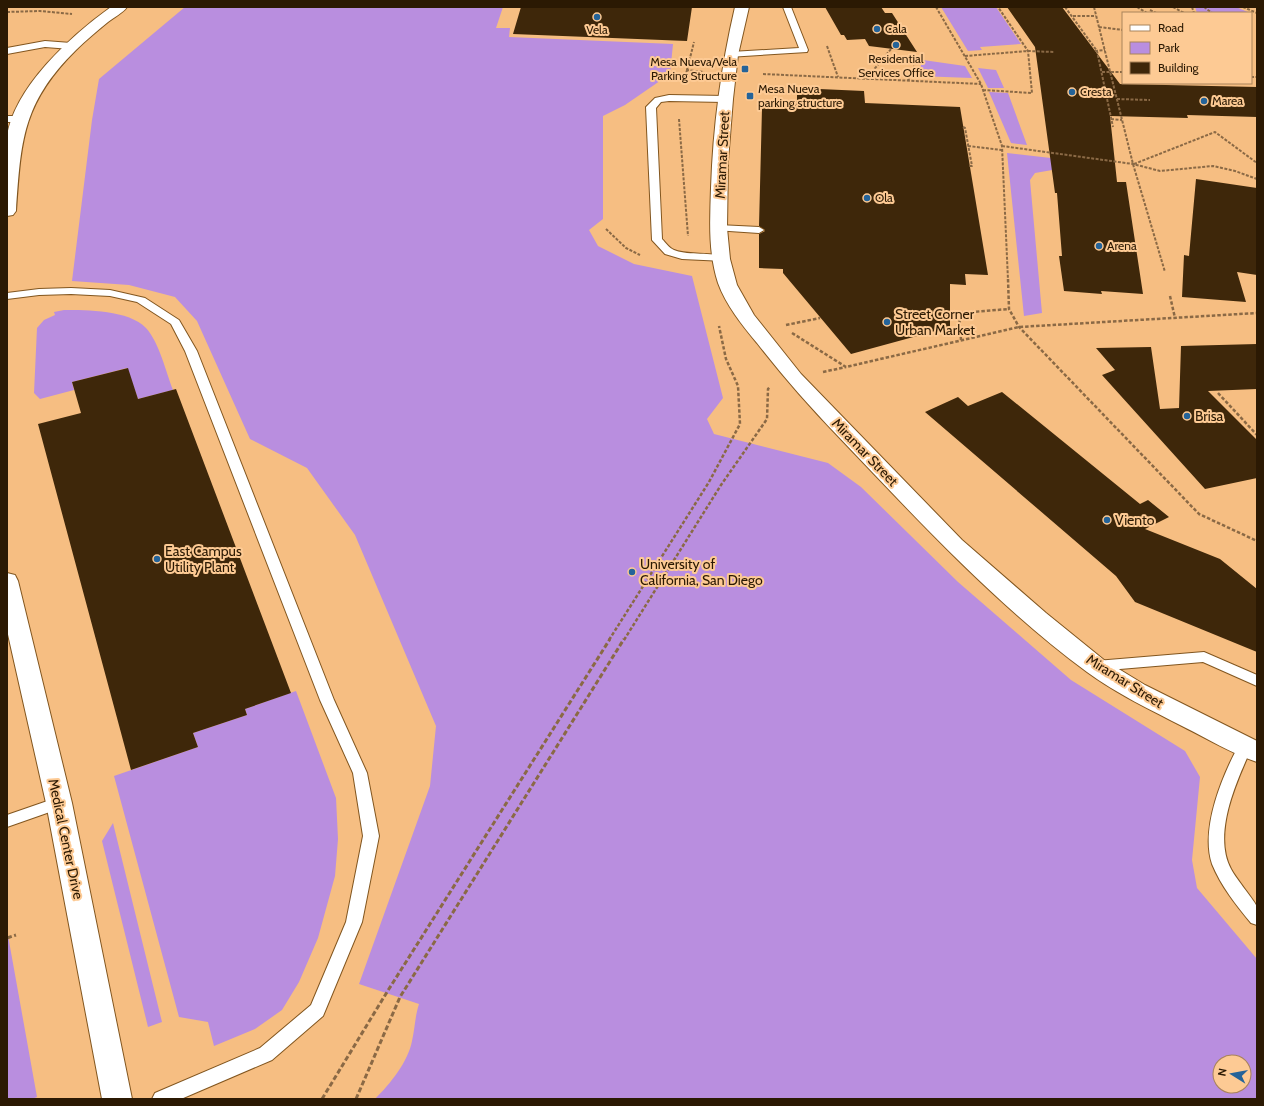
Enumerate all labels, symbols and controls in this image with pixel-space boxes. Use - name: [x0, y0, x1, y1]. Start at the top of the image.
- marker: Vela: [592, 12, 602, 22]
- legend: [1122, 12, 1252, 84]
- text: Road: [1158, 20, 1184, 35]
- place label: Cala: [885, 21, 907, 36]
- place label: Vela: [586, 22, 608, 37]
- marker: Cala: [872, 24, 882, 34]
- marker: Residential Services Office: [891, 40, 901, 50]
- text: Park: [1158, 40, 1180, 55]
- place label: Residential Services Office: [858, 51, 934, 80]
- place label: Mesa Nueva/Vela Parking Structure: [650, 54, 737, 83]
- text: Building: [1158, 60, 1200, 75]
- marker: Mesa Nueva/Vela Parking Structure: [740, 64, 750, 74]
- place label: Mesa Nueva parking structure: [758, 81, 842, 110]
- place label: Cresta: [1080, 84, 1112, 99]
- marker: Cresta: [1067, 87, 1077, 97]
- marker: Mesa Nueva parking structure: [745, 91, 755, 101]
- place label: Marea: [1212, 93, 1243, 108]
- marker: Marea: [1199, 96, 1209, 106]
- street label: Miramar Street: [711, 110, 733, 199]
- place label: Ola: [875, 190, 893, 205]
- marker: Ola: [862, 193, 872, 203]
- place label: Arena: [1107, 238, 1137, 253]
- marker: Arena: [1094, 241, 1104, 251]
- place label: Street Corner Urban Market: [895, 305, 975, 339]
- marker: Street Corner Urban Market: [882, 317, 892, 327]
- place label: Brisa: [1195, 407, 1223, 425]
- marker: Brisa: [1182, 411, 1192, 421]
- street label: Miramar Street: [828, 414, 902, 490]
- place label: Viento: [1115, 511, 1155, 529]
- marker: Viento: [1102, 515, 1112, 525]
- place label: East Campus Utility Plant: [165, 542, 242, 576]
- marker: East Campus Utility Plant: [152, 554, 162, 564]
- place label: University of California, San Diego: [640, 555, 763, 589]
- marker: University of California, San Diego: [627, 567, 637, 577]
- street label: Miramar Street: [1083, 650, 1167, 712]
- street label: Medical Center Drive: [44, 777, 88, 901]
- north arrow: [1212, 1054, 1252, 1094]
- text: N: [1215, 1067, 1230, 1077]

